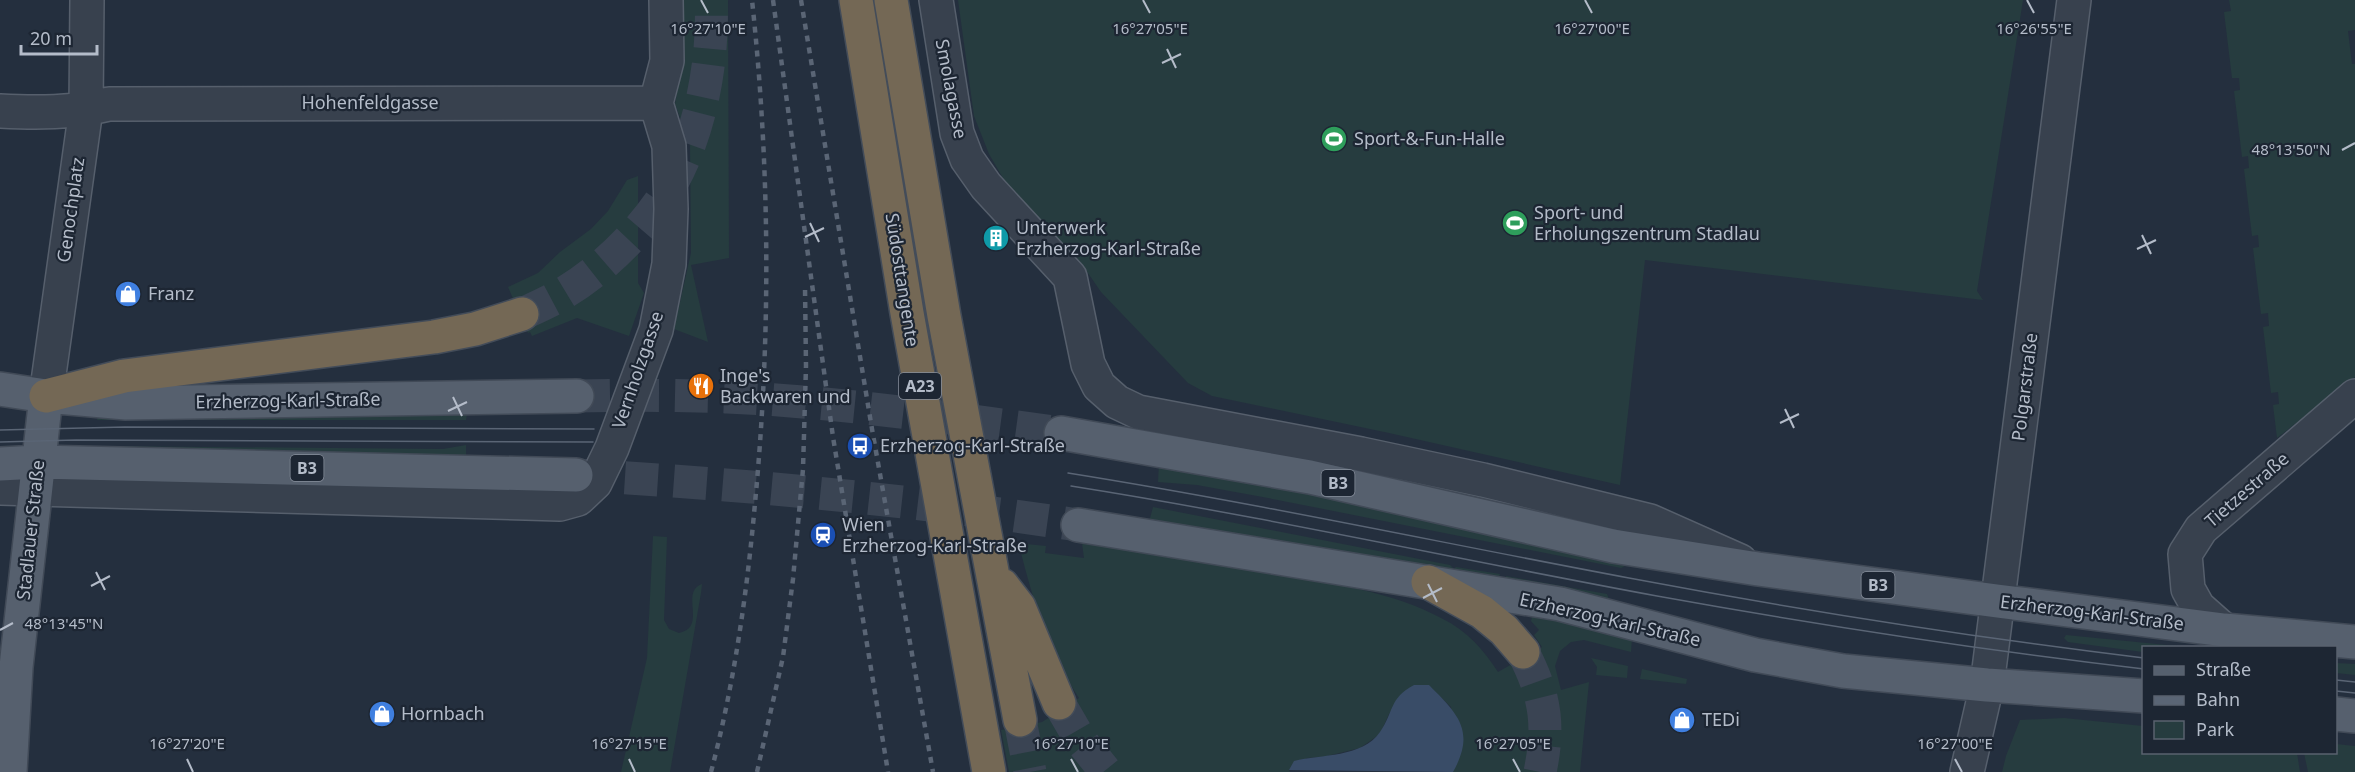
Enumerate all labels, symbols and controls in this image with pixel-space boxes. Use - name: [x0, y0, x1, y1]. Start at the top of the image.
- scale bar: [21, 18, 98, 56]
- text: 16°27'10"E: [670, 18, 746, 38]
- text: 16°27'05"E: [1112, 18, 1188, 38]
- text: 16°27'00"E: [1554, 18, 1630, 38]
- text: 16°26'55"E: [1996, 18, 2072, 38]
- text: 20 m: [30, 26, 72, 50]
- street label: Smolagasse: [931, 37, 973, 141]
- street label: Hohenfeldgasse: [301, 90, 439, 114]
- sports icon: Sport-&-Fun-Halle: [1319, 124, 1349, 154]
- place label: Sport-&-Fun-Halle: [1354, 126, 1505, 150]
- text: 48°13'50"N: [2252, 139, 2330, 159]
- street label: Genochplatz: [51, 156, 89, 264]
- place label: Sport- und Erholungszentrum Stadlau: [1534, 200, 1760, 245]
- sports icon: Sport- und Erholungszentrum Stadlau: [1500, 208, 1530, 238]
- street label: Südosttangente: [881, 211, 925, 348]
- place label: Unterwerk Erzherzog-Karl-Straße: [1016, 215, 1201, 260]
- building icon: Unterwerk Erzherzog-Karl-Straße: [981, 223, 1011, 253]
- shop icon: Franz: [113, 279, 143, 309]
- place label: Franz: [148, 281, 194, 305]
- street label: Vernholzgasse: [606, 308, 668, 432]
- street label: Polgarstraße: [2005, 331, 2043, 442]
- place label: Inge's Backwaren und: [720, 363, 851, 408]
- restaurant icon: Inge's Backwaren und: [686, 371, 716, 401]
- road number: A23: [899, 373, 941, 399]
- street label: Erzherzog-Karl-Straße: [195, 386, 381, 414]
- bus stop icon: Erzherzog-Karl-Straße: [845, 431, 875, 461]
- place label: Erzherzog-Karl-Straße: [880, 433, 1065, 457]
- street label: Tietzestraße: [2199, 446, 2293, 532]
- road number: B3: [290, 455, 324, 481]
- street label: Stadlauer Straße: [11, 459, 49, 601]
- road number: B3: [1322, 470, 1354, 496]
- place label: Wien Erzherzog-Karl-Straße: [842, 512, 1027, 557]
- station icon: Wien Erzherzog-Karl-Straße: [808, 520, 838, 550]
- road number: B3: [1862, 572, 1894, 598]
- street label: Erzherzog-Karl-Straße: [1517, 587, 1703, 652]
- street label: Erzherzog-Karl-Straße: [1999, 589, 2185, 635]
- text: 48°13'45"N: [25, 613, 103, 633]
- legend: [2142, 646, 2337, 754]
- text: Straße: [2196, 657, 2251, 681]
- text: Bahn: [2196, 687, 2240, 711]
- shop icon: Hornbach: [367, 699, 397, 729]
- place label: Hornbach: [401, 701, 485, 725]
- shop icon: TEDi: [1667, 705, 1697, 735]
- place label: TEDi: [1702, 707, 1740, 731]
- text: Park: [2196, 717, 2234, 741]
- text: 16°27'20"E: [149, 733, 225, 753]
- text: 16°27'15"E: [591, 733, 667, 753]
- text: 16°27'10"E: [1033, 733, 1109, 753]
- text: 16°27'05"E: [1475, 733, 1551, 753]
- text: 16°27'00"E: [1917, 733, 1993, 753]

